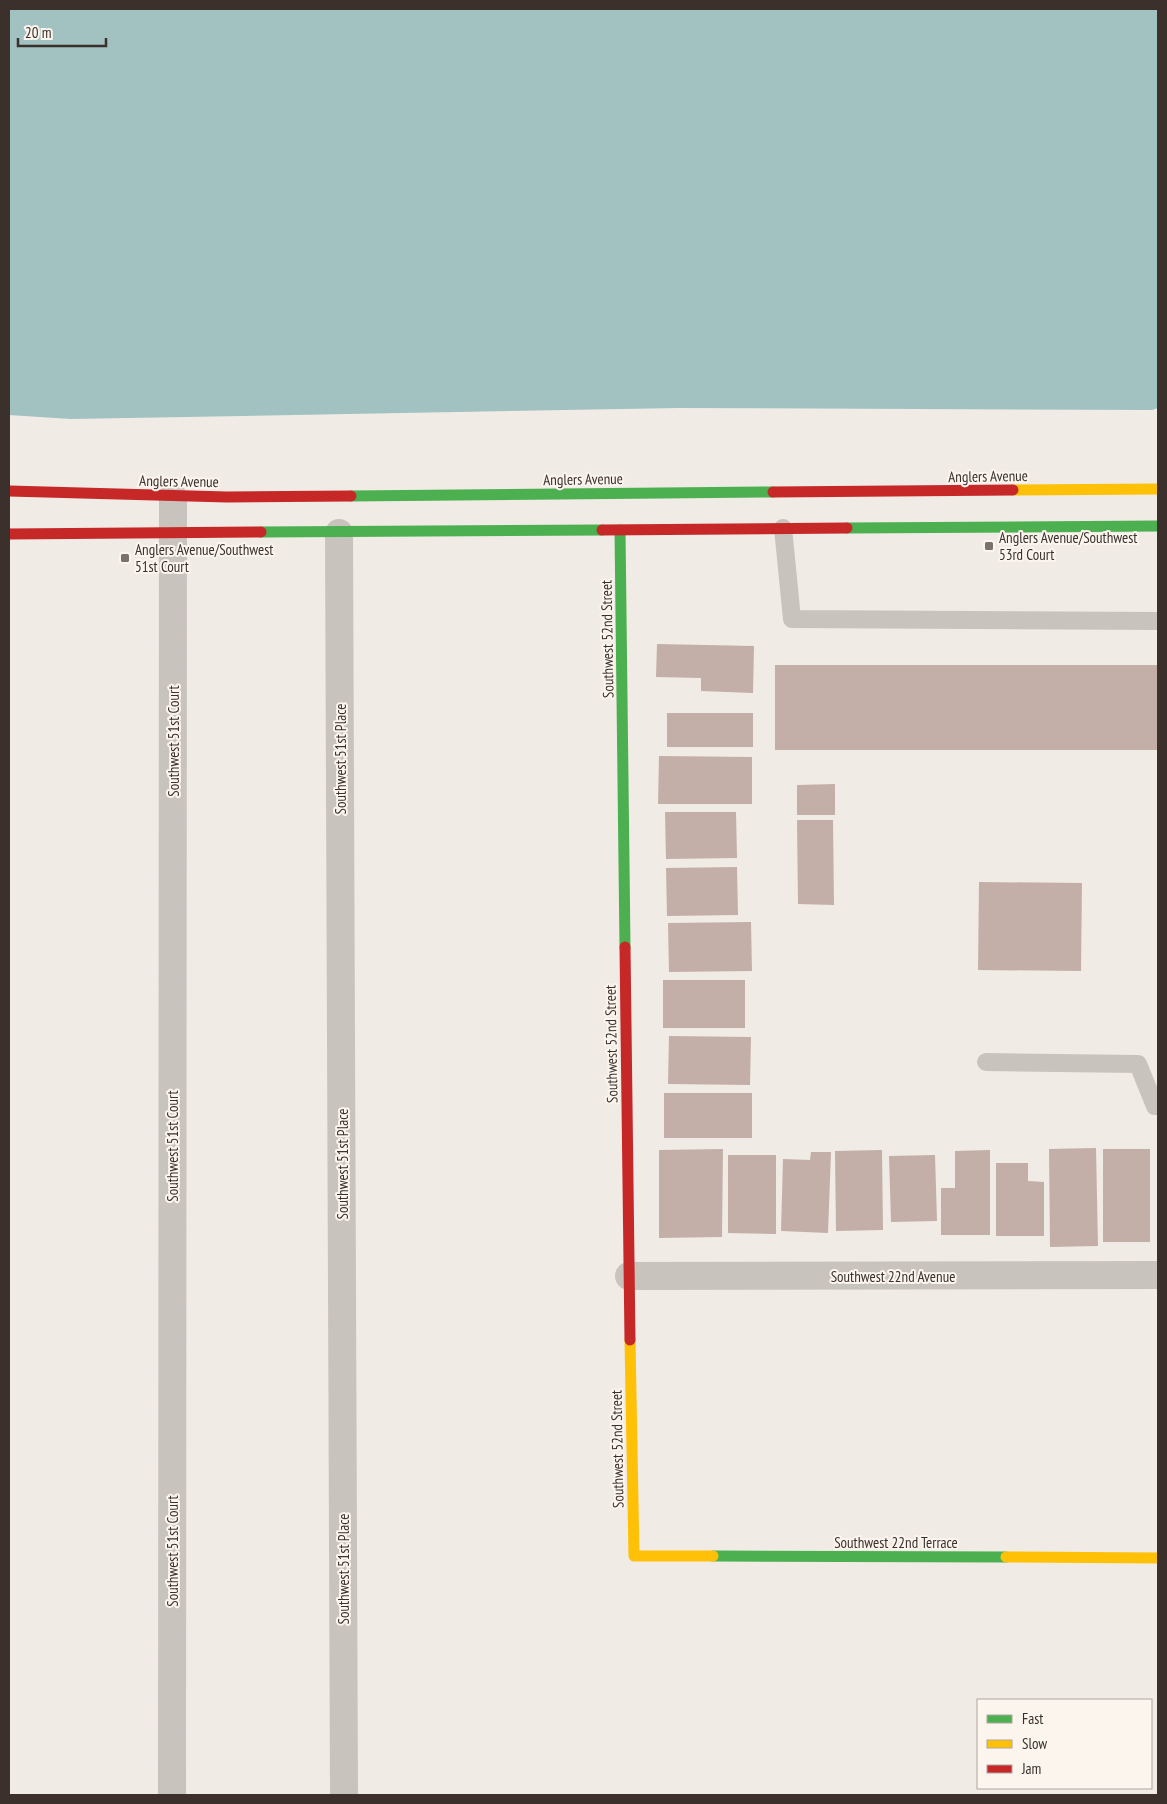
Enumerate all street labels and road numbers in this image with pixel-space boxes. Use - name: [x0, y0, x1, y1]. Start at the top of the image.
- street label: Anglers Avenue: [948, 466, 1028, 486]
- street label: Anglers Avenue: [543, 469, 623, 489]
- street label: Anglers Avenue: [139, 471, 219, 491]
- street label: Southwest 52nd Street: [596, 580, 618, 698]
- street label: Southwest 51st Court: [164, 685, 183, 797]
- street label: Southwest 51st Place: [331, 704, 350, 814]
- street label: Southwest 52nd Street: [600, 985, 622, 1103]
- street label: Southwest 51st Court: [163, 1090, 182, 1202]
- street label: Southwest 51st Place: [333, 1109, 352, 1219]
- street label: Southwest 22nd Avenue: [831, 1267, 955, 1286]
- street label: Southwest 52nd Street: [606, 1390, 628, 1508]
- street label: Southwest 51st Court: [163, 1495, 182, 1607]
- street label: Southwest 51st Place: [334, 1514, 353, 1624]
- street label: Southwest 22nd Terrace: [834, 1533, 958, 1552]

